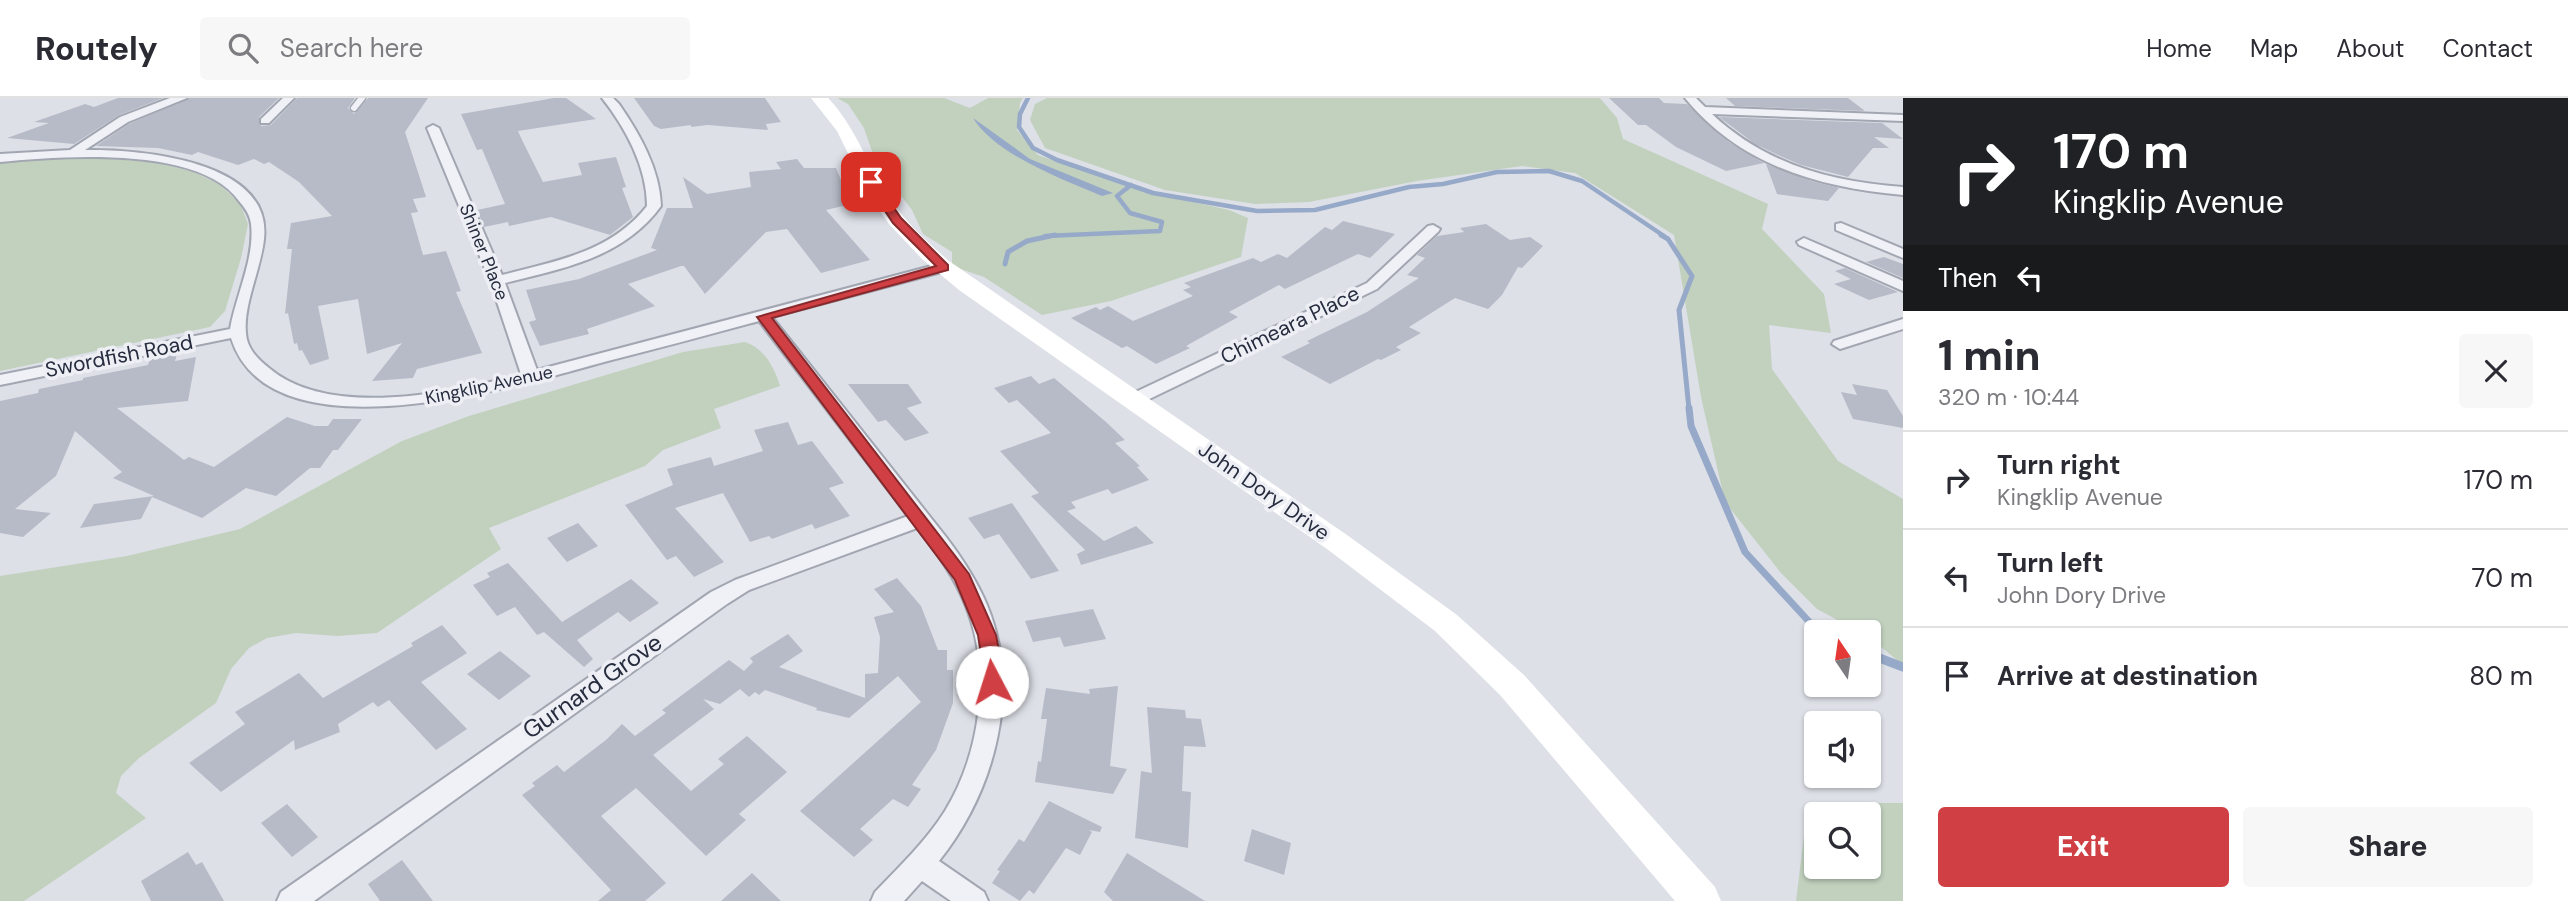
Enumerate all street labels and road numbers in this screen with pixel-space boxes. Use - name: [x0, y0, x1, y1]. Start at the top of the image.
- street label: Shiner Place: [454, 200, 514, 304]
- street label: Chimeara Place: [1216, 279, 1364, 371]
- street label: Swordfish Road: [43, 328, 195, 384]
- street label: Kingklip Avenue: [423, 360, 555, 410]
- street label: John Dory Drive: [1193, 435, 1335, 547]
- street label: Gurnard Grove: [516, 626, 668, 746]

